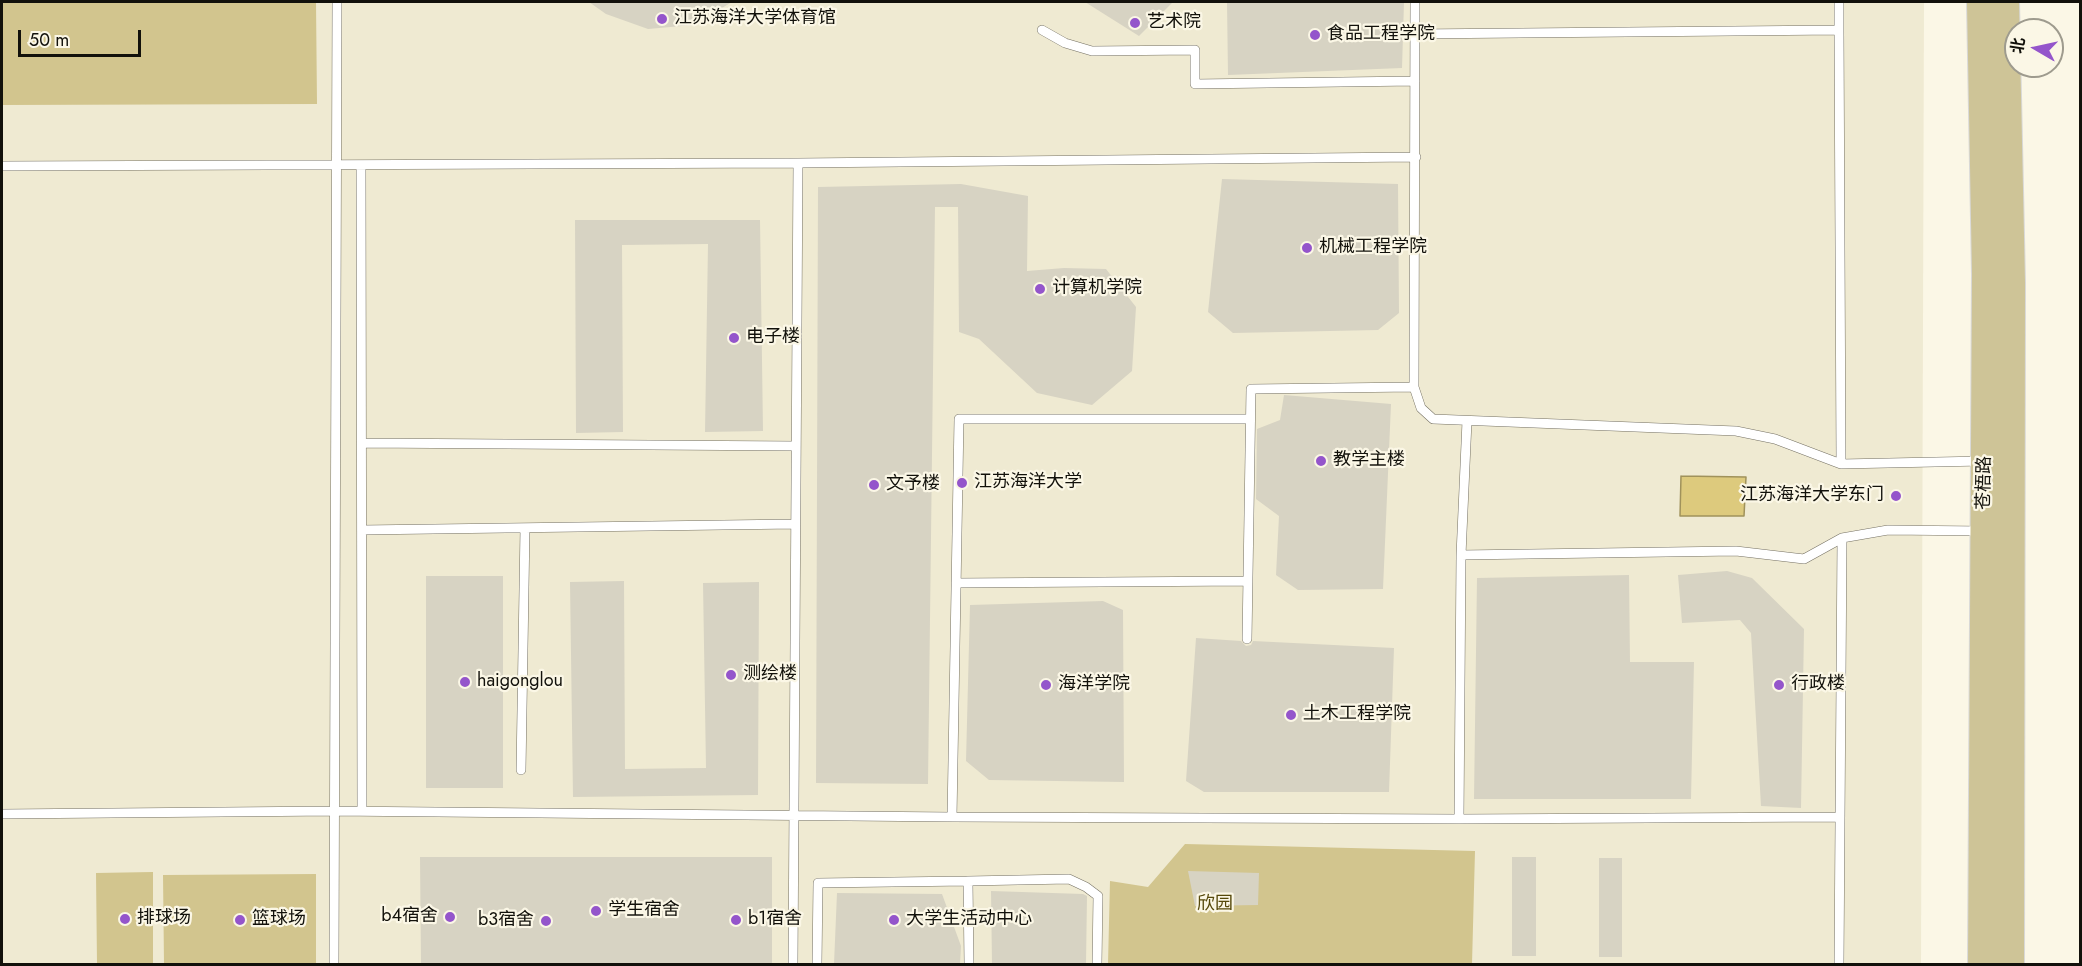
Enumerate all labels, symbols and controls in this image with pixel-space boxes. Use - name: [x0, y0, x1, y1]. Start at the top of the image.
- place label: 江苏海洋大学体育馆: [674, 8, 836, 30]
- marker: 江苏海洋大学体育馆: [655, 12, 669, 26]
- place label: 艺术院: [1147, 12, 1201, 34]
- marker: 艺术院: [1128, 16, 1142, 30]
- scale bar: [21, 18, 144, 56]
- north arrow: [2004, 18, 2064, 78]
- place label: 食品工程学院: [1327, 24, 1435, 46]
- text: 50 m: [29, 27, 69, 53]
- marker: 食品工程学院: [1308, 28, 1322, 42]
- text: 北: [2005, 36, 2030, 55]
- place label: 机械工程学院: [1319, 237, 1427, 259]
- marker: 机械工程学院: [1300, 241, 1314, 255]
- place label: 计算机学院: [1052, 278, 1142, 300]
- marker: 计算机学院: [1033, 282, 1047, 296]
- place label: 电子楼: [746, 327, 800, 349]
- marker: 电子楼: [727, 331, 741, 345]
- place label: 教学主楼: [1333, 450, 1405, 472]
- marker: 教学主楼: [1314, 454, 1328, 468]
- street label: 苍梧路: [1974, 456, 1996, 510]
- place label: 江苏海洋大学: [974, 472, 1082, 494]
- place label: 文予楼: [886, 474, 940, 496]
- marker: 江苏海洋大学: [955, 476, 969, 490]
- marker: 文予楼: [867, 478, 881, 492]
- place label: 江苏海洋大学东门: [1740, 485, 1884, 507]
- marker: 江苏海洋大学东门: [1889, 489, 1903, 503]
- place label: 测绘楼: [743, 664, 797, 686]
- marker: 测绘楼: [724, 668, 738, 682]
- place label: haigonglou: [477, 671, 563, 693]
- place label: 海洋学院: [1058, 674, 1130, 696]
- place label: 行政楼: [1791, 674, 1845, 696]
- marker: haigonglou: [458, 675, 472, 689]
- marker: 海洋学院: [1039, 678, 1053, 692]
- marker: 行政楼: [1772, 678, 1786, 692]
- place label: 土木工程学院: [1303, 704, 1411, 726]
- marker: 土木工程学院: [1284, 708, 1298, 722]
- park label: 欣园: [1197, 894, 1233, 916]
- place label: 学生宿舍: [608, 900, 680, 922]
- marker: 学生宿舍: [589, 904, 603, 918]
- place label: b4宿舍: [381, 906, 438, 928]
- place label: 排球场: [137, 908, 191, 930]
- place label: 篮球场: [252, 909, 306, 931]
- place label: b1宿舍: [748, 909, 802, 931]
- place label: 大学生活动中心: [906, 909, 1032, 931]
- marker: b4宿舍: [443, 910, 457, 924]
- place label: b3宿舍: [478, 910, 534, 932]
- marker: 排球场: [118, 912, 132, 926]
- marker: 篮球场: [233, 913, 247, 927]
- marker: b1宿舍: [729, 913, 743, 927]
- marker: 大学生活动中心: [887, 913, 901, 927]
- marker: b3宿舍: [539, 914, 553, 928]

